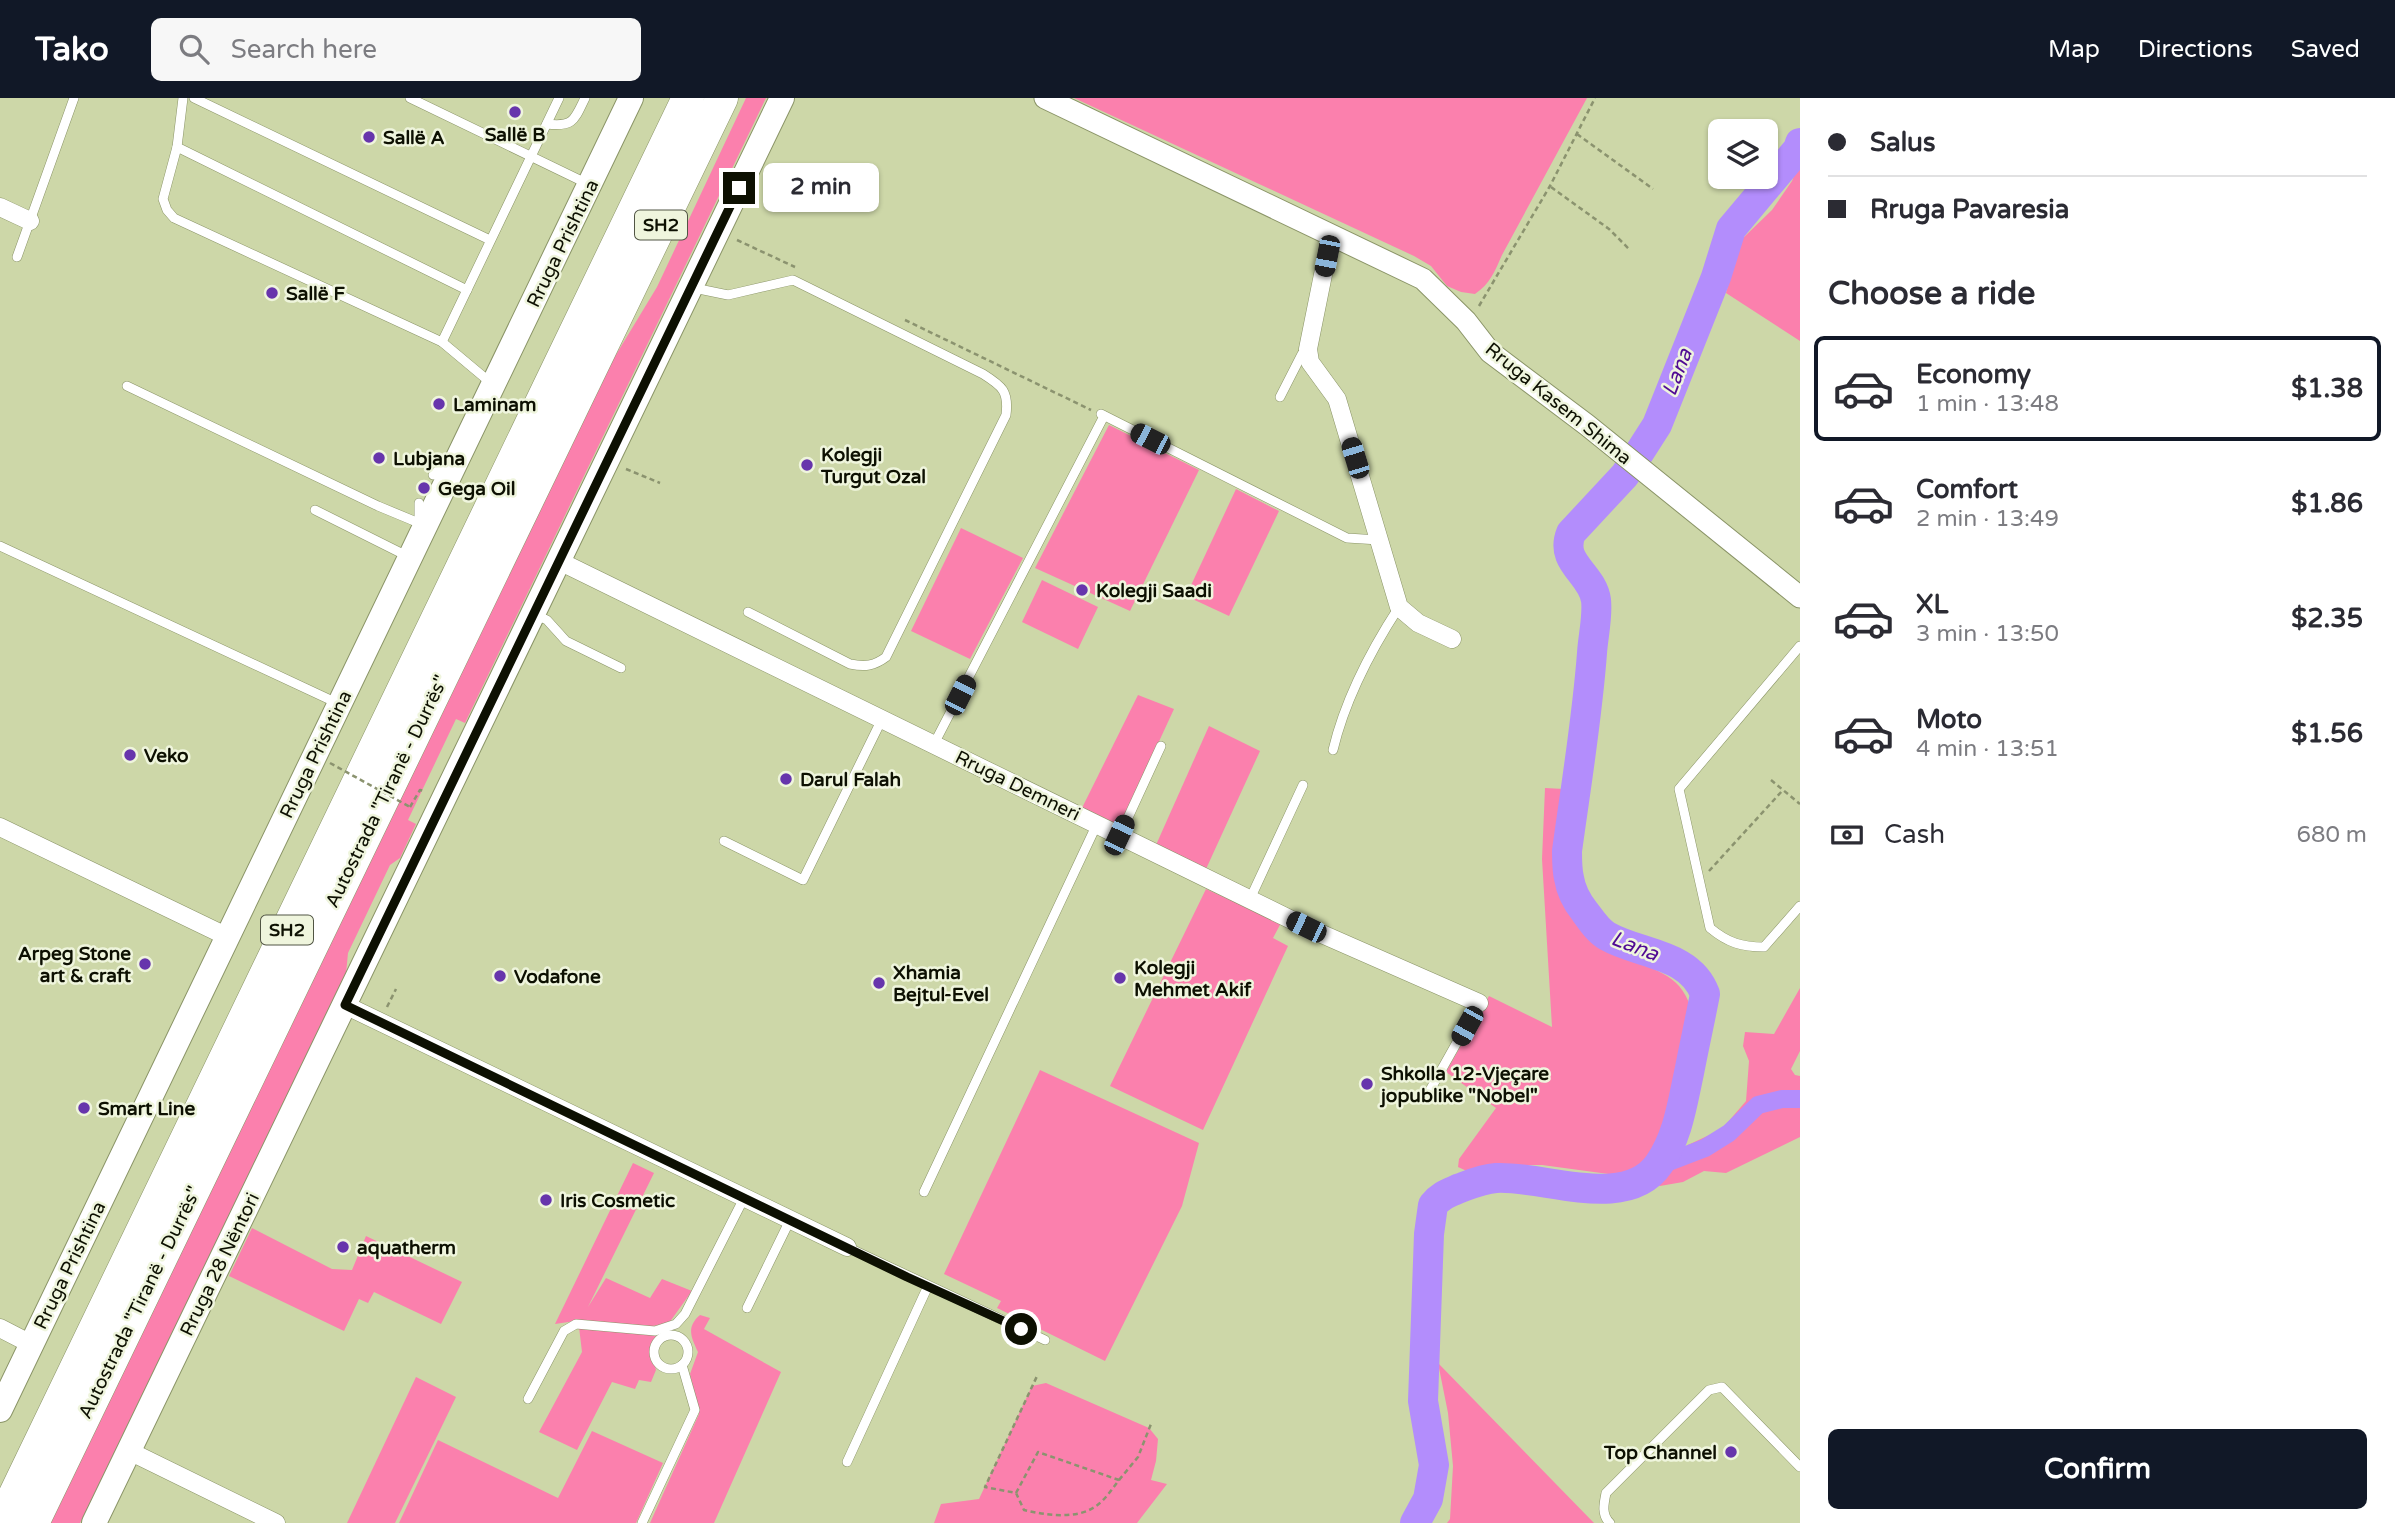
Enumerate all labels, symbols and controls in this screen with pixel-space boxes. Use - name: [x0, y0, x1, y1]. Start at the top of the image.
- search box: [151, 18, 641, 81]
- text: Tako: [35, 30, 109, 69]
- icon: search: [175, 30, 213, 68]
- text: Search here: [231, 34, 377, 65]
- text: Map: [2048, 35, 2100, 64]
- text: Directions: [2138, 35, 2253, 64]
- text: Saved: [2291, 35, 2360, 64]
- marker: Sallë B: [507, 104, 523, 120]
- map controls: [1708, 119, 1778, 189]
- button: layers: [1708, 119, 1778, 189]
- place label: Sallë B: [485, 124, 545, 146]
- place label: Sallë A: [383, 127, 445, 149]
- text: Salus: [1870, 127, 1935, 158]
- marker: Sallë A: [361, 129, 377, 145]
- callout: 2 min: [764, 164, 879, 212]
- route end: [723, 172, 755, 204]
- text: 2 min: [790, 173, 852, 201]
- street label: Rruga Prishtina: [522, 176, 603, 311]
- text: Rruga Pavaresia: [1870, 194, 2069, 225]
- road number: SH2: [635, 210, 687, 240]
- car: [1313, 233, 1342, 279]
- text: Choose a ride: [1828, 275, 2035, 313]
- place label: Sallë F: [286, 283, 346, 305]
- marker: Sallë F: [264, 285, 280, 301]
- street label: Rruga Kasem Shima: [1481, 338, 1636, 469]
- water label: Lana: [1657, 344, 1698, 399]
- icon: car: [1832, 357, 1895, 420]
- text: Economy: [1916, 359, 2031, 390]
- text: $1.38: [2291, 373, 2363, 404]
- text: 1 min · 13:48: [1916, 390, 2059, 418]
- place label: Laminam: [453, 394, 537, 416]
- marker: Laminam: [431, 396, 447, 412]
- car: [1127, 420, 1174, 458]
- car: [1339, 435, 1372, 481]
- place label: Kolegji Turgut Ozal: [820, 444, 926, 489]
- place label: Lubjana: [393, 448, 465, 471]
- marker: Lubjana: [371, 450, 387, 466]
- marker: Kolegji Turgut Ozal: [799, 457, 815, 473]
- icon: car: [1832, 472, 1895, 535]
- text: Comfort: [1916, 474, 2018, 505]
- place label: Gega Oil: [438, 478, 515, 501]
- marker: Gega Oil: [416, 480, 432, 496]
- text: $1.86: [2291, 488, 2363, 519]
- text: 2 min · 13:49: [1916, 505, 2059, 533]
- place label: Kolegji Saadi: [1096, 580, 1212, 603]
- marker: Kolegji Saadi: [1074, 582, 1090, 598]
- icon: car: [1832, 587, 1895, 650]
- text: XL: [1916, 589, 1948, 620]
- text: $2.35: [2291, 603, 2363, 634]
- text: 3 min · 13:50: [1916, 620, 2059, 648]
- street label: Autostrada "Tiranë - Durrës": [321, 672, 453, 911]
- car: [942, 672, 979, 718]
- street label: Rruga Prishtina: [275, 687, 356, 822]
- icon: car: [1832, 702, 1895, 765]
- text: Moto: [1916, 704, 1982, 735]
- text: $1.56: [2291, 718, 2363, 749]
- text: 4 min · 13:51: [1916, 735, 2059, 763]
- place label: Veko: [144, 745, 189, 767]
- street label: Rruga Demneri: [951, 746, 1084, 826]
- marker: Veko: [122, 747, 138, 763]
- place label: Darul Falah: [800, 769, 901, 791]
- marker: Darul Falah: [778, 771, 794, 787]
- car: [1101, 812, 1138, 858]
- icon: cash: [1828, 816, 1866, 854]
- text: Cash: [1884, 819, 1945, 850]
- text: 680 m: [2297, 821, 2367, 849]
- car: [1283, 908, 1330, 946]
- road number: SH2: [261, 916, 313, 944]
- water label: Lana: [1608, 926, 1663, 967]
- place label: Arpeg Stone art & craft: [18, 943, 132, 987]
- marker: Arpeg Stone art & craft: [137, 956, 153, 972]
- place label: Kolegji Mehmet Akif: [1134, 957, 1252, 1001]
- place label: Xhamia Bejtul-Evel: [893, 962, 989, 1007]
- place label: Vodafone: [514, 966, 601, 988]
- marker: Vodafone: [492, 968, 508, 984]
- marker: Kolegji Mehmet Akif: [1112, 970, 1128, 986]
- marker: Xhamia Bejtul-Evel: [871, 975, 887, 991]
- car: [1448, 1003, 1487, 1049]
- place label: Shkolla 12-Vjeçare jopublike "Nobel": [1379, 1063, 1549, 1108]
- marker: Shkolla 12-Vjeçare jopublike "Nobel": [1359, 1076, 1375, 1092]
- place label: Smart Line: [98, 1098, 195, 1120]
- marker: Smart Line: [76, 1100, 92, 1116]
- street label: Autostrada "Tiranë - Durrës": [74, 1183, 206, 1422]
- street label: Rruga 28 Nëntori: [176, 1189, 264, 1340]
- place label: Iris Cosmetic: [560, 1190, 675, 1212]
- marker: Iris Cosmetic: [538, 1192, 554, 1208]
- street label: Rruga Prishtina: [29, 1198, 110, 1333]
- place label: aquatherm: [357, 1237, 456, 1260]
- marker: aquatherm: [335, 1239, 351, 1255]
- route start: [1005, 1313, 1037, 1345]
- button: Confirm: [1828, 1429, 2367, 1509]
- place label: Top Channel: [1603, 1442, 1717, 1465]
- marker: Top Channel: [1723, 1444, 1739, 1460]

